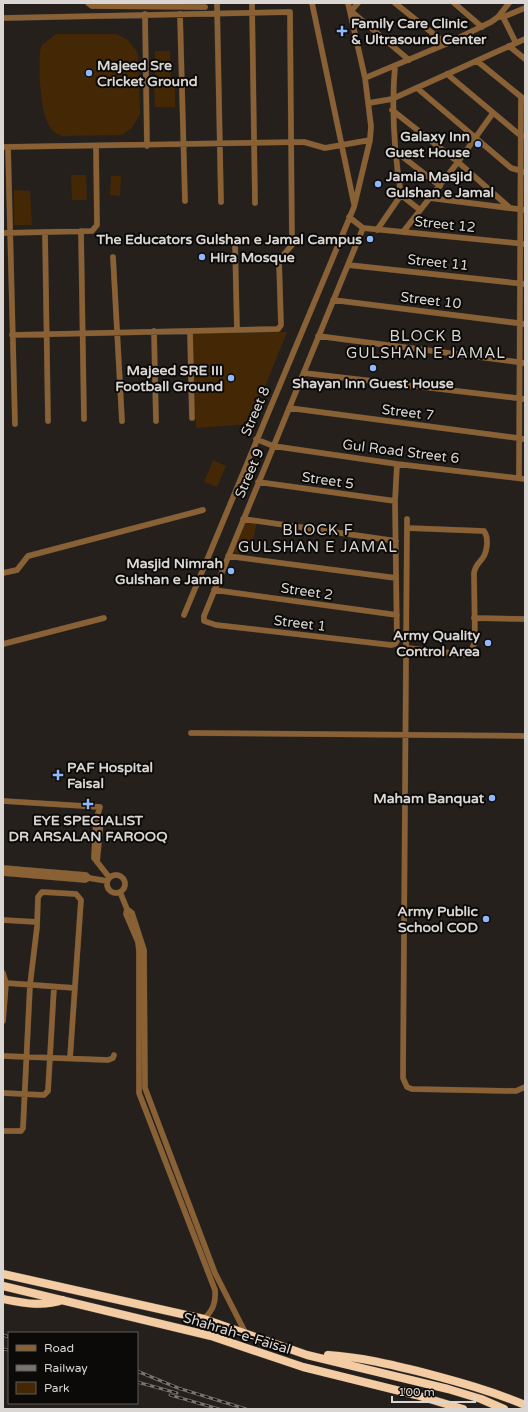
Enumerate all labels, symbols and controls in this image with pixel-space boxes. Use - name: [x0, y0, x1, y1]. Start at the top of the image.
- place label: Family Care Clinic & Ultrasound Center: [351, 15, 487, 48]
- marker: Family Care Clinic & Ultrasound Center: [336, 25, 348, 37]
- place label: Majeed Sre Cricket Ground: [97, 57, 198, 90]
- marker: Majeed Sre Cricket Ground: [84, 68, 94, 78]
- place label: Galaxy Inn Guest House: [385, 128, 470, 161]
- marker: Galaxy Inn Guest House: [473, 139, 483, 149]
- place label: Jamia Masjid Gulshan e Jamal: [385, 168, 494, 201]
- marker: Jamia Masjid Gulshan e Jamal: [373, 179, 383, 189]
- street label: Street 12: [414, 213, 476, 236]
- place label: The Educators Gulshan e Jamal Campus: [96, 231, 362, 248]
- marker: The Educators Gulshan e Jamal Campus: [365, 234, 375, 244]
- place label: Hira Mosque: [210, 249, 295, 266]
- street label: Street 11: [407, 251, 469, 274]
- marker: Hira Mosque: [197, 252, 207, 262]
- street label: Street 10: [400, 288, 463, 313]
- district label: BLOCK B GULSHAN E JAMAL: [346, 327, 506, 362]
- place label: Majeed SRE III Football Ground: [115, 362, 223, 395]
- marker: Shayan Inn Guest House: [368, 363, 378, 373]
- marker: Majeed SRE III Football Ground: [226, 373, 236, 383]
- place label: Shayan Inn Guest House: [292, 375, 454, 392]
- street label: Street 8: [237, 384, 274, 439]
- street label: Street 7: [381, 401, 435, 424]
- street label: Gul Road Street 6: [342, 436, 461, 467]
- street label: Street 9: [231, 446, 268, 501]
- street label: Street 5: [301, 468, 355, 493]
- district label: BLOCK F GULSHAN E JAMAL: [238, 521, 398, 556]
- place label: Masjid Nimrah Gulshan e Jamal: [115, 555, 223, 588]
- marker: Masjid Nimrah Gulshan e Jamal: [226, 566, 236, 576]
- street label: Street 2: [280, 579, 334, 604]
- street label: Street 1: [273, 612, 327, 635]
- place label: Army Quality Control Area: [393, 627, 480, 660]
- marker: Army Quality Control Area: [483, 638, 493, 648]
- place label: PAF Hospital Faisal: [67, 759, 153, 792]
- marker: PAF Hospital Faisal: [52, 769, 64, 781]
- place label: Maham Banquat: [373, 790, 485, 807]
- marker: Maham Banquat: [487, 793, 497, 803]
- marker: EYE SPECIALIST DR ARSALAN FAROOQ: [82, 798, 94, 810]
- place label: EYE SPECIALIST DR ARSALAN FAROOQ: [8, 812, 168, 845]
- place label: Army Public School COD: [397, 903, 479, 936]
- marker: Army Public School COD: [481, 914, 491, 924]
- street label: Shahrah-e-Faisal: [181, 1309, 293, 1358]
- legend: [8, 1332, 138, 1404]
- text: Road: [44, 1341, 74, 1355]
- text: Railway: [44, 1361, 88, 1375]
- scale bar: [392, 1378, 475, 1404]
- text: Park: [44, 1381, 70, 1395]
- text: 100 m: [398, 1385, 435, 1399]

